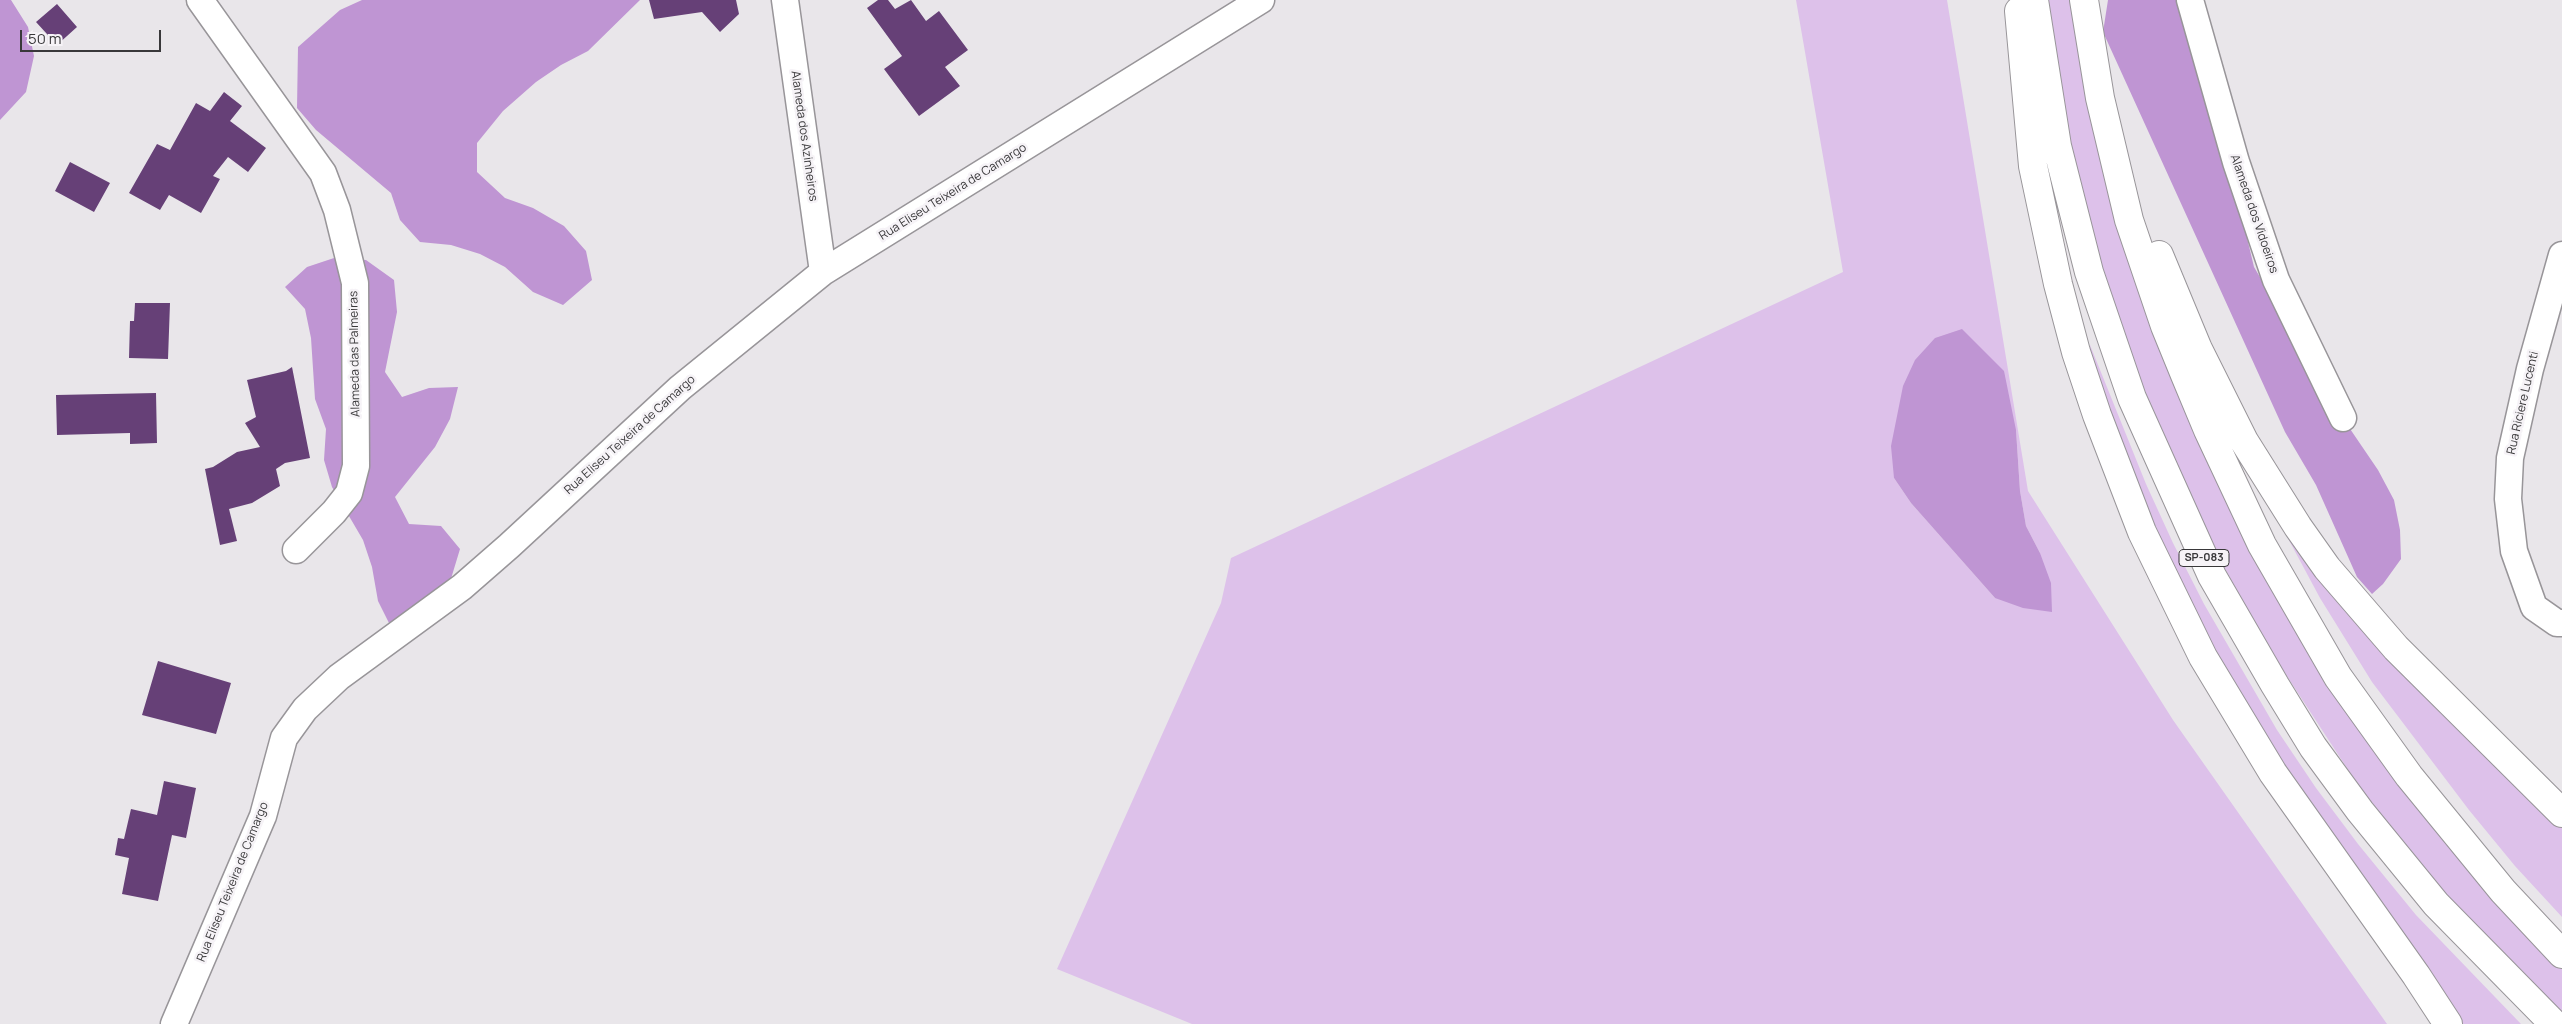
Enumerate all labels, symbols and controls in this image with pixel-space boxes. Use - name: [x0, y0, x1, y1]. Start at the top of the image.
- scale bar: [22, 20, 164, 52]
- text: 50 m: [28, 28, 62, 49]
- street label: Alameda dos Azinheiros: [788, 70, 820, 202]
- street label: Rua Eliseu Teixeira de Camargo: [877, 141, 1029, 243]
- street label: Alameda dos Vidoeiros: [2227, 153, 2281, 275]
- street label: Alameda das Palmeiras: [347, 291, 363, 417]
- street label: Rua Riciere Lucenti: [2504, 350, 2542, 456]
- street label: Rua Eliseu Teixeira de Camargo: [562, 372, 698, 498]
- road number: SP-083: [2179, 550, 2229, 566]
- street label: Rua Eliseu Teixeira de Camargo: [194, 800, 272, 964]

